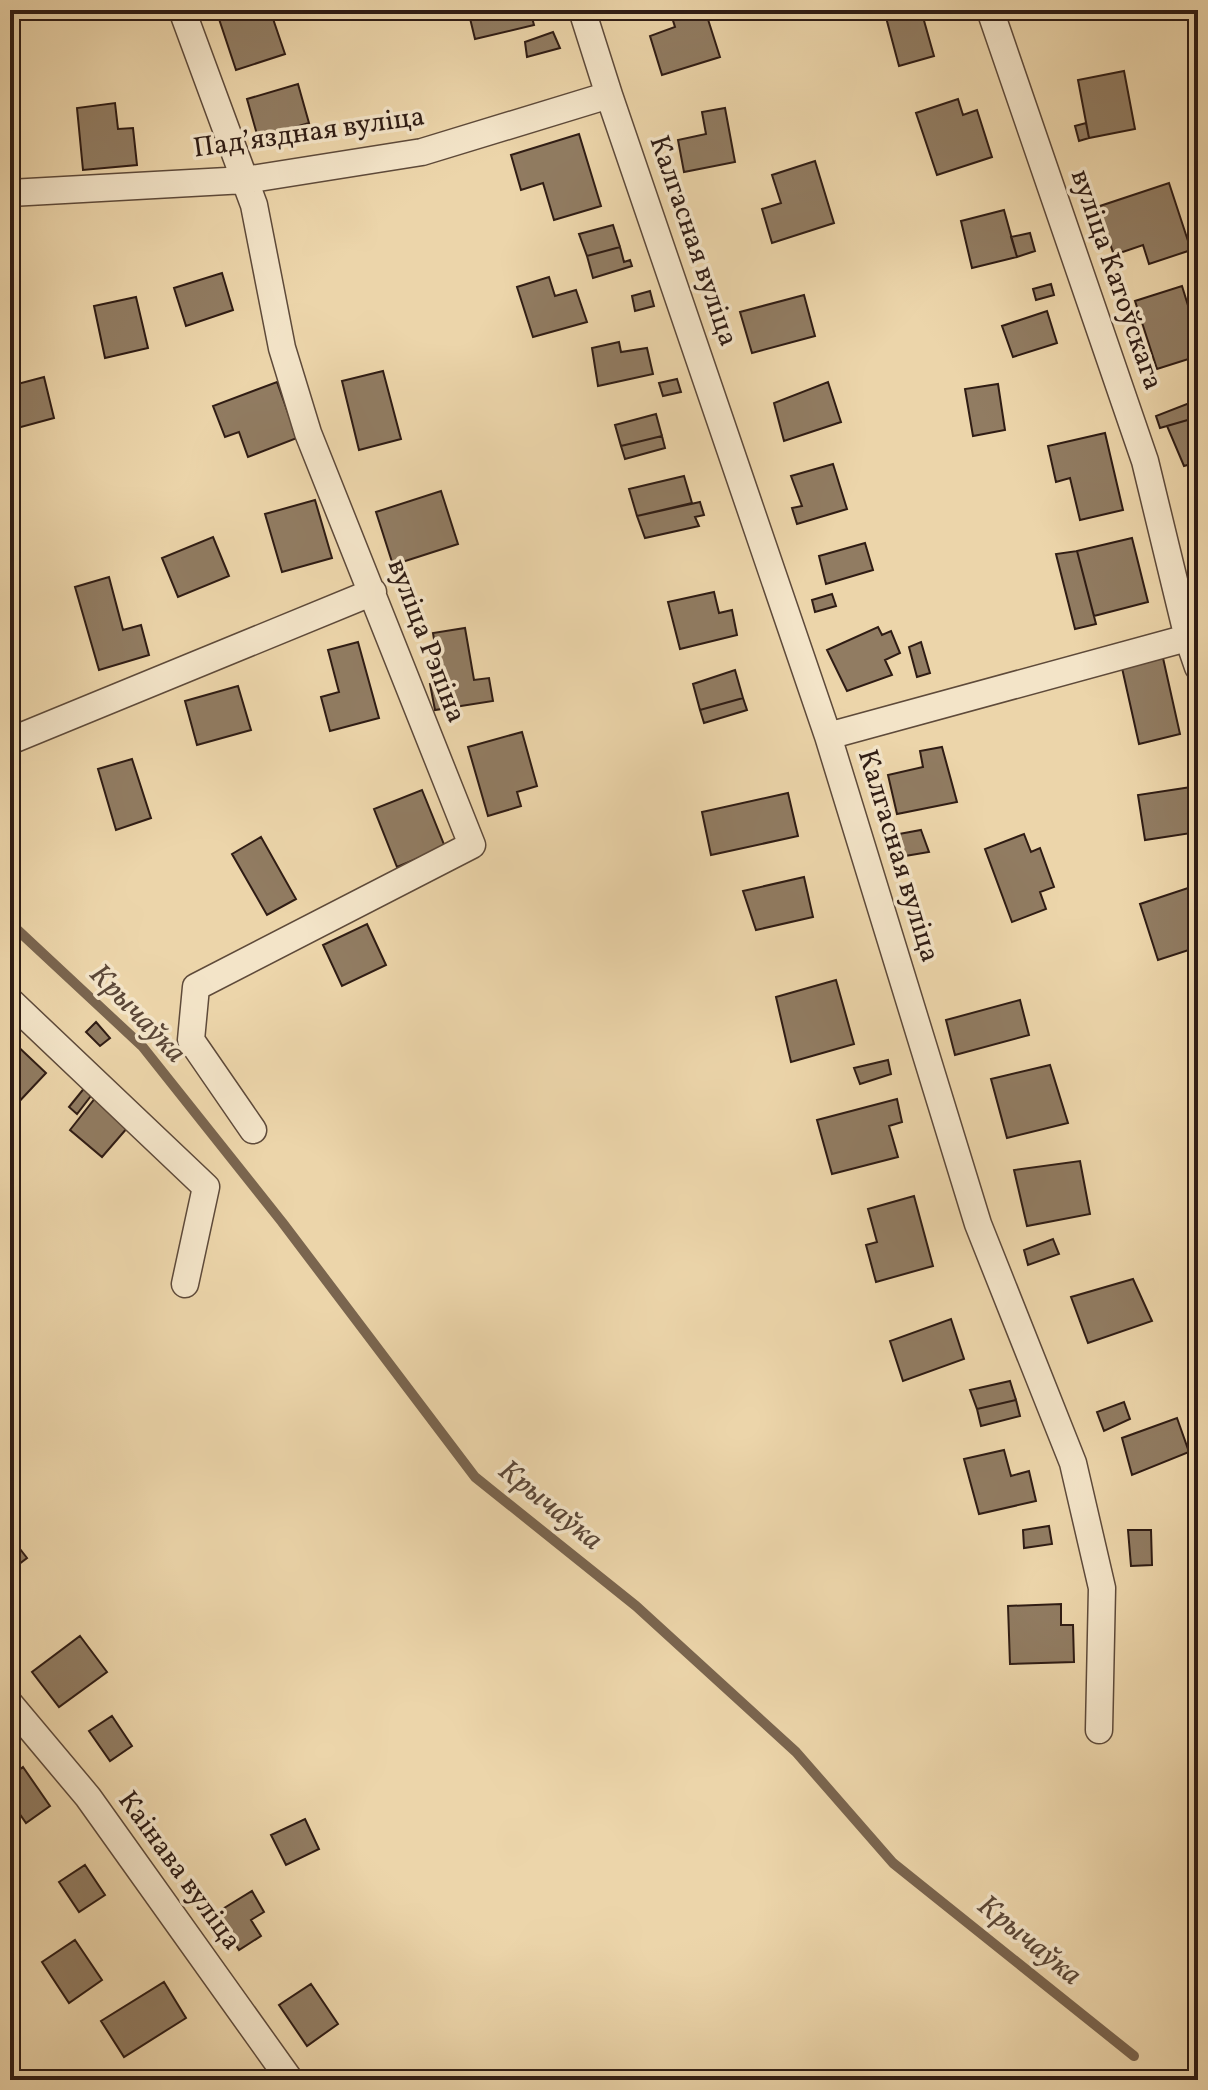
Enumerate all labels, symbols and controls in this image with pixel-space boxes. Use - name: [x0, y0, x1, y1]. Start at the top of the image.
- street label: Падʼяздная вуліца: [191, 97, 427, 169]
- street label: Калгасная вуліца: [639, 130, 747, 352]
- street label: вуліца Катоўскага: [1060, 165, 1172, 395]
- street label: вуліца Рэпіна: [377, 553, 475, 729]
- street label: Калгасная вуліца: [847, 745, 949, 967]
- water label: Крычаўка: [79, 955, 195, 1073]
- water label: Крычаўка: [489, 1451, 611, 1561]
- street label: Каінава вуліца: [108, 1783, 250, 1959]
- water label: Крычаўка: [968, 1886, 1090, 1996]

